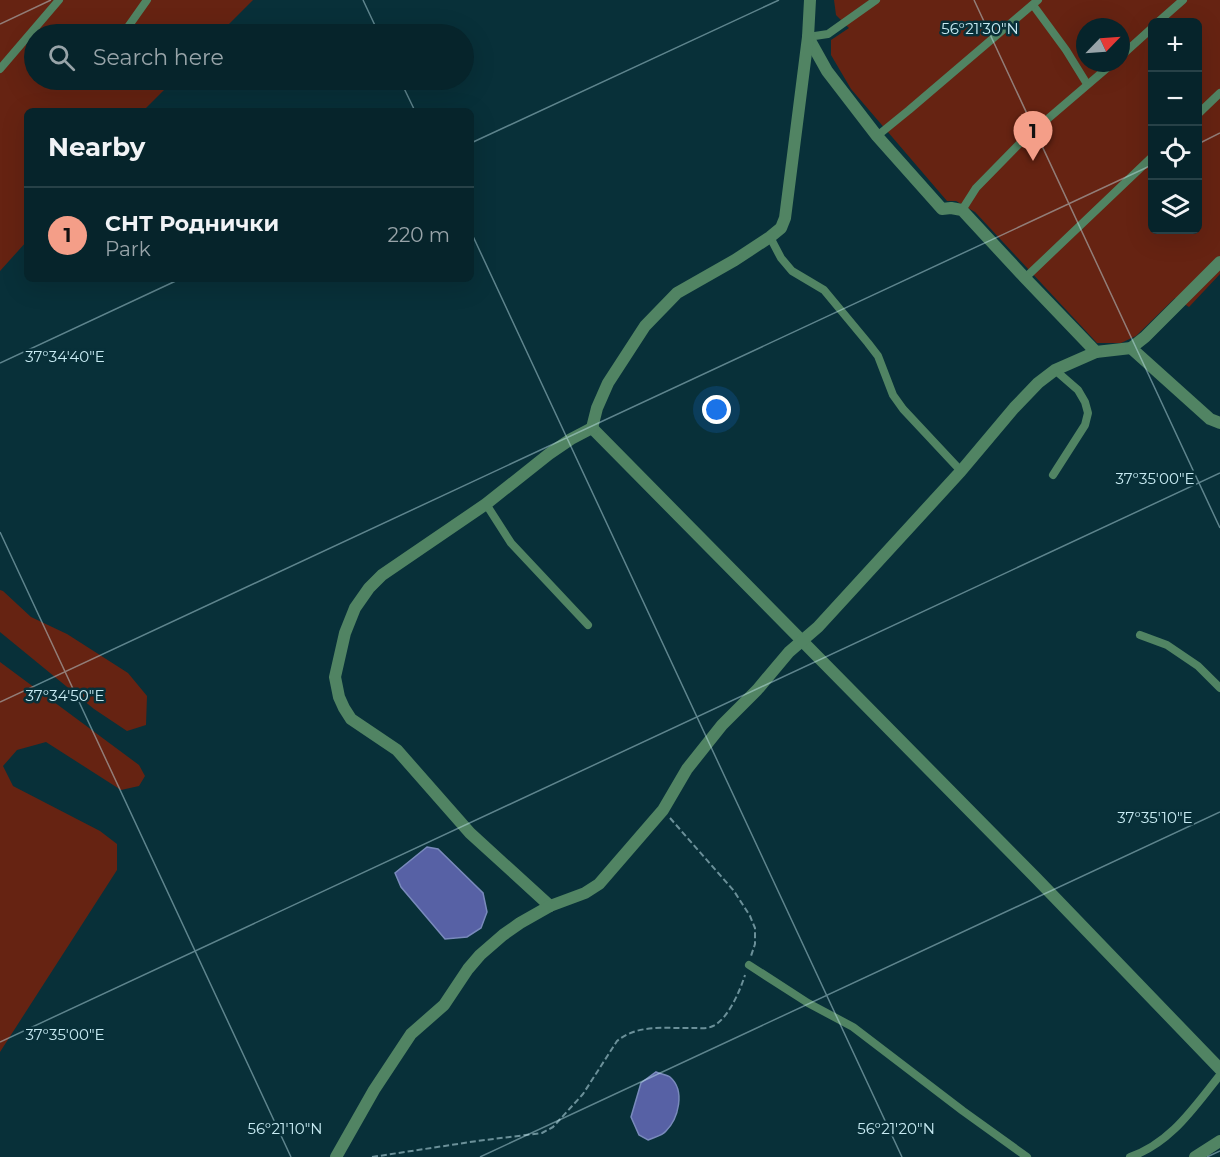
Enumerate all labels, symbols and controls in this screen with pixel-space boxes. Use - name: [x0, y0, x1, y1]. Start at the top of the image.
- north arrow: [1076, 18, 1130, 72]
- map controls: [1148, 18, 1202, 234]
- button: +: [1148, 18, 1202, 72]
- text: 56°21'30"N: [941, 19, 1019, 38]
- search box: [24, 24, 474, 90]
- icon: search: [45, 41, 78, 74]
- text: Search here: [93, 44, 224, 71]
- button: −: [1148, 72, 1202, 126]
- pin: 1: [1014, 112, 1052, 161]
- button: locate: [1148, 126, 1202, 180]
- text: Nearby: [48, 131, 145, 163]
- button: layers: [1148, 180, 1202, 234]
- text: СНТ Роднички: [105, 210, 279, 237]
- text: 1: [64, 223, 71, 247]
- text: 220 m: [388, 223, 450, 247]
- text: Park: [105, 237, 151, 261]
- text: 37°34'40"E: [25, 347, 105, 366]
- your location: [702, 395, 731, 424]
- text: 37°35'00"E: [1115, 469, 1195, 488]
- text: 37°34'50"E: [26, 686, 104, 705]
- text: 37°35'10"E: [1117, 808, 1193, 827]
- text: 37°35'00"E: [25, 1025, 105, 1044]
- text: 56°21'10"N: [248, 1119, 322, 1138]
- text: 56°21'20"N: [857, 1119, 935, 1138]

